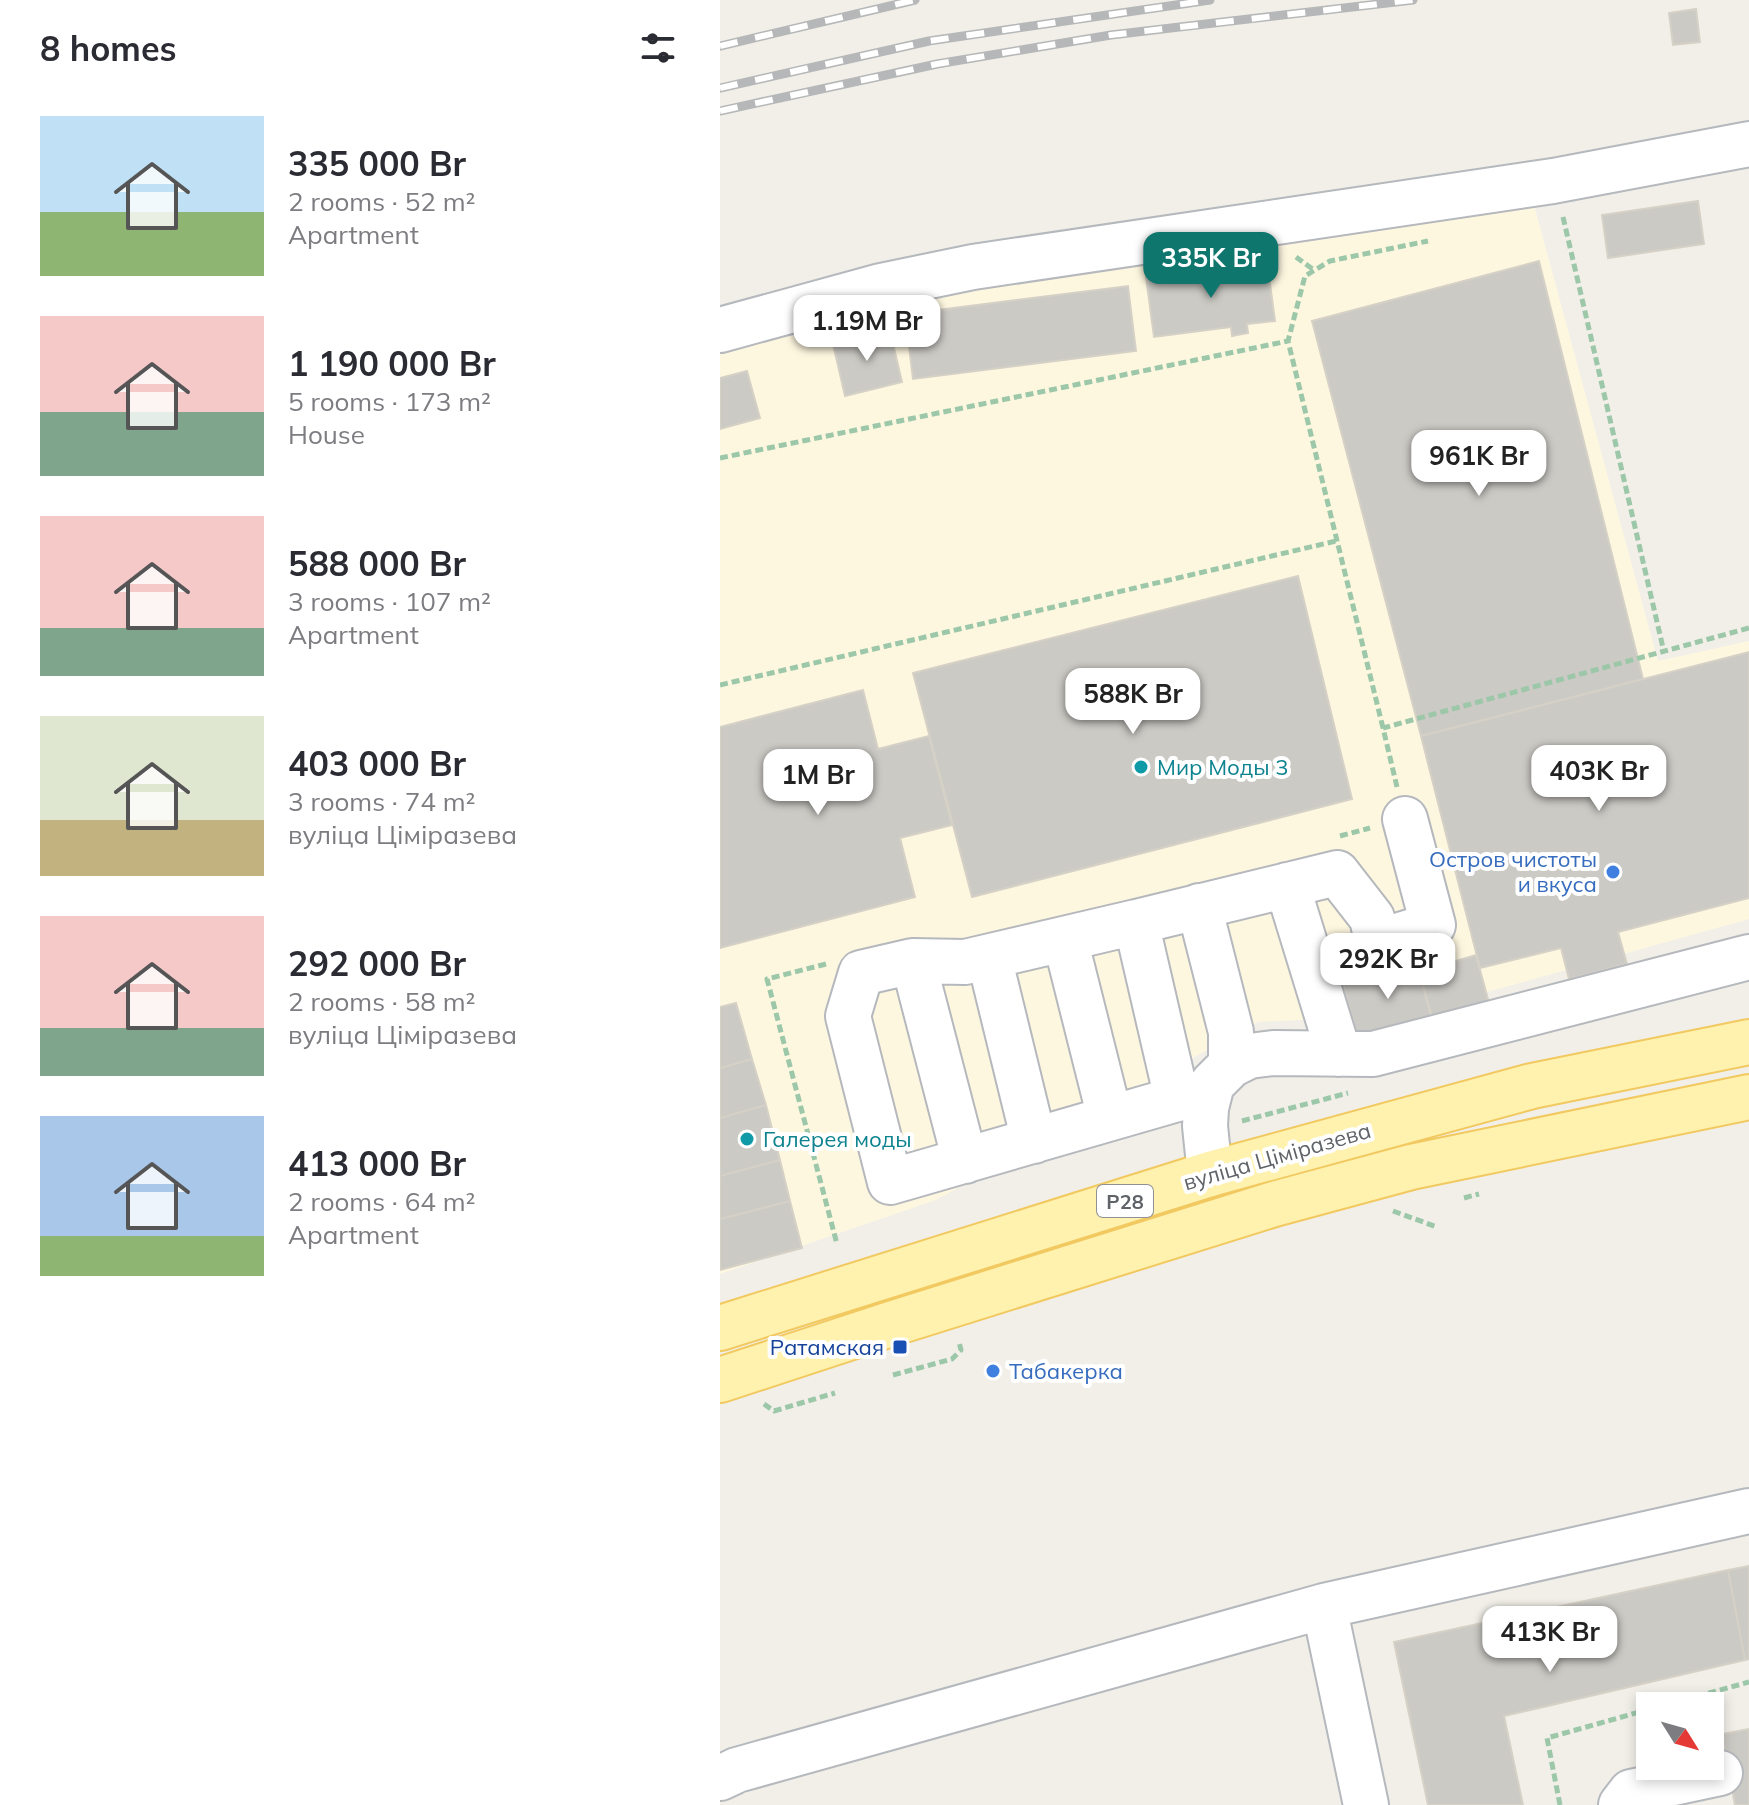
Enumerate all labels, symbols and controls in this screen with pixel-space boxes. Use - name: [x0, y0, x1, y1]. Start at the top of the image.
- icon: filters: [636, 26, 680, 70]
- text: 8 homes: [40, 27, 177, 70]
- text: 335 000 Br: [288, 142, 466, 185]
- icon: home: [104, 148, 200, 244]
- text: 2 rooms · 52 m²: [288, 185, 475, 218]
- text: Apartment: [288, 218, 419, 251]
- pin: 335K Br: [1137, 232, 1285, 300]
- text: 335K Br: [1161, 241, 1261, 274]
- pin: 1.19M Br: [784, 295, 950, 363]
- text: 1.19M Br: [811, 304, 923, 337]
- text: 1 190 000 Br: [288, 342, 496, 385]
- icon: home: [104, 348, 200, 444]
- text: 5 rooms · 173 m²: [288, 385, 491, 418]
- text: House: [288, 418, 365, 451]
- pin: 961K Br: [1405, 430, 1553, 498]
- text: 961K Br: [1429, 439, 1529, 472]
- text: 588 000 Br: [288, 542, 466, 585]
- icon: home: [104, 548, 200, 644]
- text: 3 rooms · 107 m²: [288, 585, 491, 618]
- text: Apartment: [288, 618, 419, 651]
- pin: 588K Br: [1059, 668, 1207, 736]
- text: 588K Br: [1083, 677, 1183, 710]
- text: 403 000 Br: [288, 742, 466, 785]
- pin: 403K Br: [1525, 745, 1673, 813]
- icon: home: [104, 748, 200, 844]
- pin: 1M Br: [762, 749, 874, 817]
- place label: Мир Моды 3: [1157, 753, 1288, 781]
- text: 403K Br: [1549, 754, 1649, 787]
- text: 1M Br: [781, 758, 855, 791]
- marker: Мир Моды 3: [1132, 758, 1150, 776]
- text: 3 rooms · 74 m²: [288, 785, 475, 818]
- text: вуліца Ціміразева: [288, 818, 517, 851]
- place label: Остров чистоты и вкуса: [1429, 845, 1597, 898]
- marker: Остров чистоты и вкуса: [1604, 863, 1622, 881]
- pin: 292K Br: [1314, 933, 1462, 1001]
- text: 292 000 Br: [288, 942, 466, 985]
- text: 292K Br: [1338, 942, 1438, 975]
- icon: home: [104, 948, 200, 1044]
- text: 2 rooms · 58 m²: [288, 985, 475, 1018]
- text: вуліца Ціміразева: [288, 1018, 517, 1051]
- street label: вуліца Ціміразева: [1180, 1116, 1374, 1196]
- place label: Галерея моды: [763, 1125, 912, 1153]
- marker: Галерея моды: [738, 1130, 756, 1148]
- text: 413 000 Br: [288, 1142, 466, 1185]
- icon: home: [104, 1148, 200, 1244]
- text: 2 rooms · 64 m²: [288, 1185, 475, 1218]
- road number: Р28: [1097, 1185, 1153, 1217]
- text: Apartment: [288, 1218, 419, 1251]
- place label: Ратамская: [770, 1333, 884, 1361]
- marker: Ратамская: [891, 1338, 909, 1356]
- place label: Табакерка: [1009, 1357, 1123, 1385]
- marker: Табакерка: [984, 1362, 1002, 1380]
- pin: 413K Br: [1476, 1606, 1624, 1674]
- text: 413K Br: [1500, 1615, 1600, 1648]
- north arrow: [1636, 1692, 1724, 1780]
- map controls: [1636, 1692, 1724, 1780]

